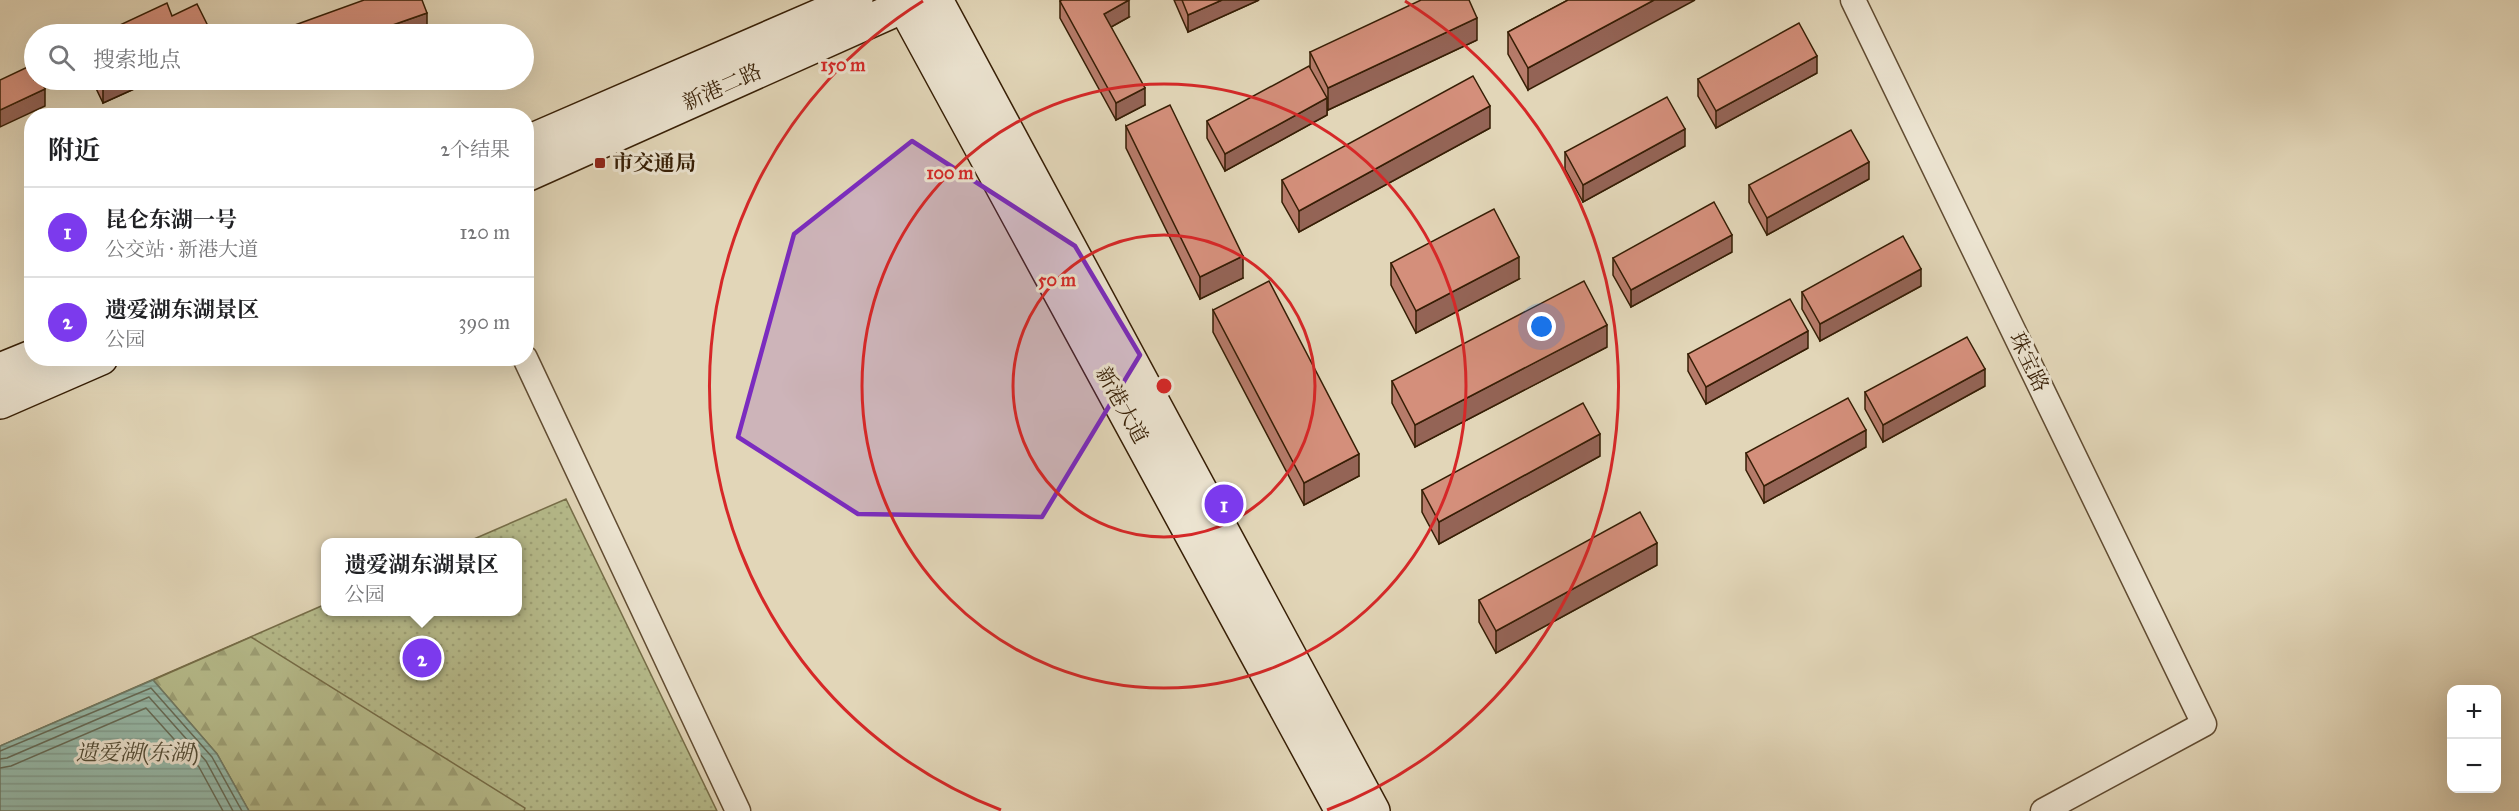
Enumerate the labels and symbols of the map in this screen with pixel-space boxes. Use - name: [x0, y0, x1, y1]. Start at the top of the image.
- text: 150 m: [821, 54, 866, 76]
- street label: 新港二路: [678, 58, 766, 116]
- place label: 市交通局: [612, 150, 696, 176]
- marker: 市交通局: [593, 156, 607, 170]
- text: 100 m: [927, 162, 974, 184]
- text: 50 m: [1038, 269, 1077, 291]
- your location: [1527, 312, 1556, 341]
- street label: 珠宝路: [2004, 328, 2054, 396]
- street label: 新港大道: [1090, 362, 1154, 448]
- centre of rings: [1154, 376, 1174, 396]
- pin: 1: [1204, 482, 1244, 526]
- pin: 2: [402, 636, 442, 680]
- water label: 遗爱湖(东湖): [76, 739, 198, 766]

